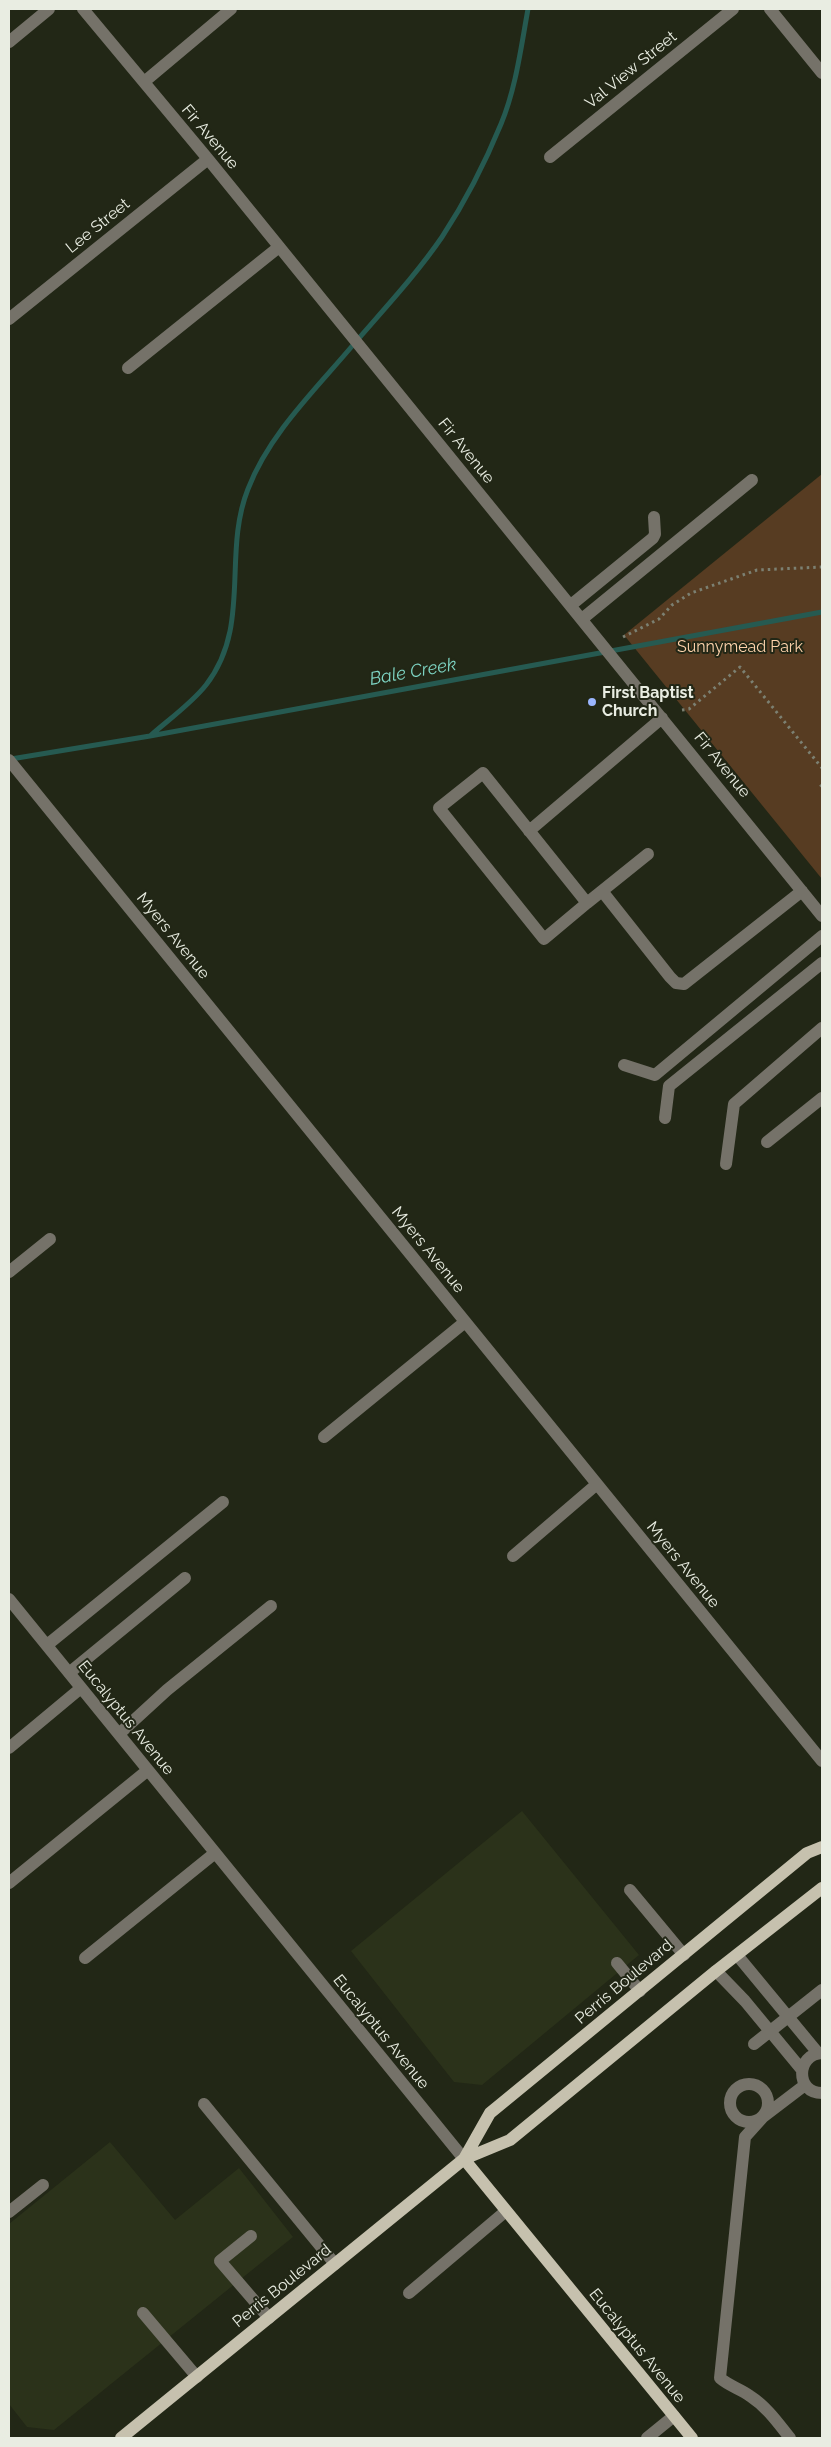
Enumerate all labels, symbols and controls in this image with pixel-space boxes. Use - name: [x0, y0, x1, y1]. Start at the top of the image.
- street label: Val View Street: [581, 27, 681, 113]
- street label: Fir Avenue: [177, 101, 243, 173]
- street label: Lee Street: [62, 195, 134, 257]
- street label: Fir Avenue: [434, 414, 498, 488]
- park label: Sunnymead Park: [677, 637, 803, 657]
- water label: Bale Creek: [368, 654, 458, 690]
- place label: First Baptist Church: [602, 683, 694, 721]
- marker: First Baptist Church: [586, 696, 598, 708]
- street label: Fir Avenue: [690, 728, 754, 802]
- street label: Myers Avenue: [132, 889, 214, 983]
- street label: Myers Avenue: [387, 1203, 469, 1297]
- street label: Myers Avenue: [642, 1518, 724, 1612]
- street label: Eucalyptus Avenue: [74, 1657, 178, 1779]
- street label: Perris Boulevard: [571, 1936, 677, 2028]
- street label: Eucalyptus Avenue: [329, 1971, 433, 2093]
- street label: Perris Boulevard: [229, 2240, 335, 2332]
- street label: Eucalyptus Avenue: [585, 2285, 689, 2407]

